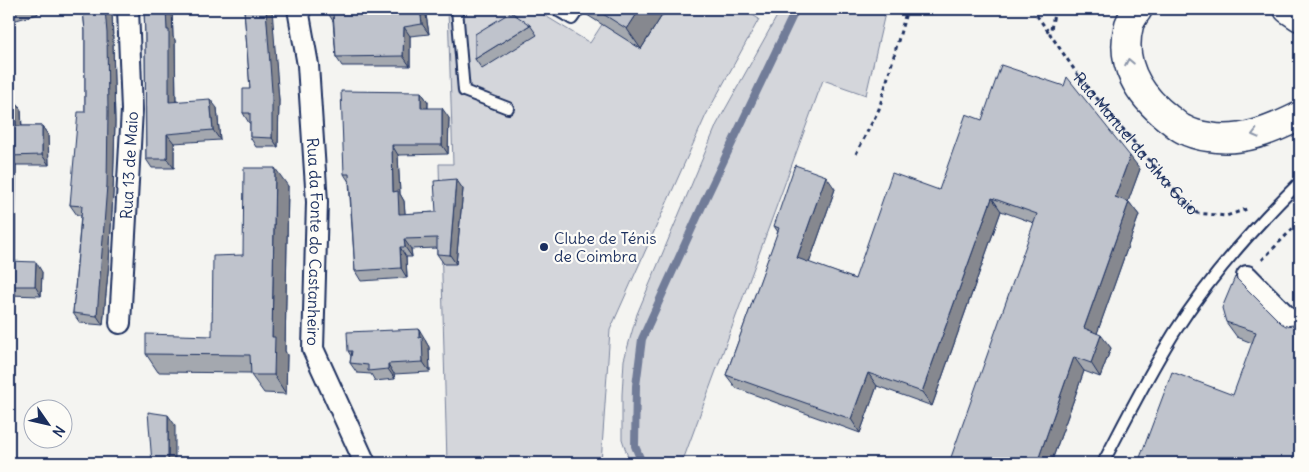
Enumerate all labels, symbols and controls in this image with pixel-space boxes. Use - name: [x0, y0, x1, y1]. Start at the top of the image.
- one-way arrow: [1124, 58, 1135, 67]
- street label: Rua Manuel da Silva Gaio: [1070, 68, 1202, 219]
- street label: Rua 13 de Maio: [116, 111, 142, 220]
- one-way arrow: [1251, 128, 1260, 139]
- street label: Rua da Fonte do Castanheiro: [303, 137, 327, 346]
- place label: Clube de Ténis de Coimbra: [554, 228, 656, 266]
- marker: Clube de Ténis de Coimbra: [538, 241, 550, 253]
- north arrow: [22, 400, 72, 450]
- text: N: [49, 422, 69, 440]

